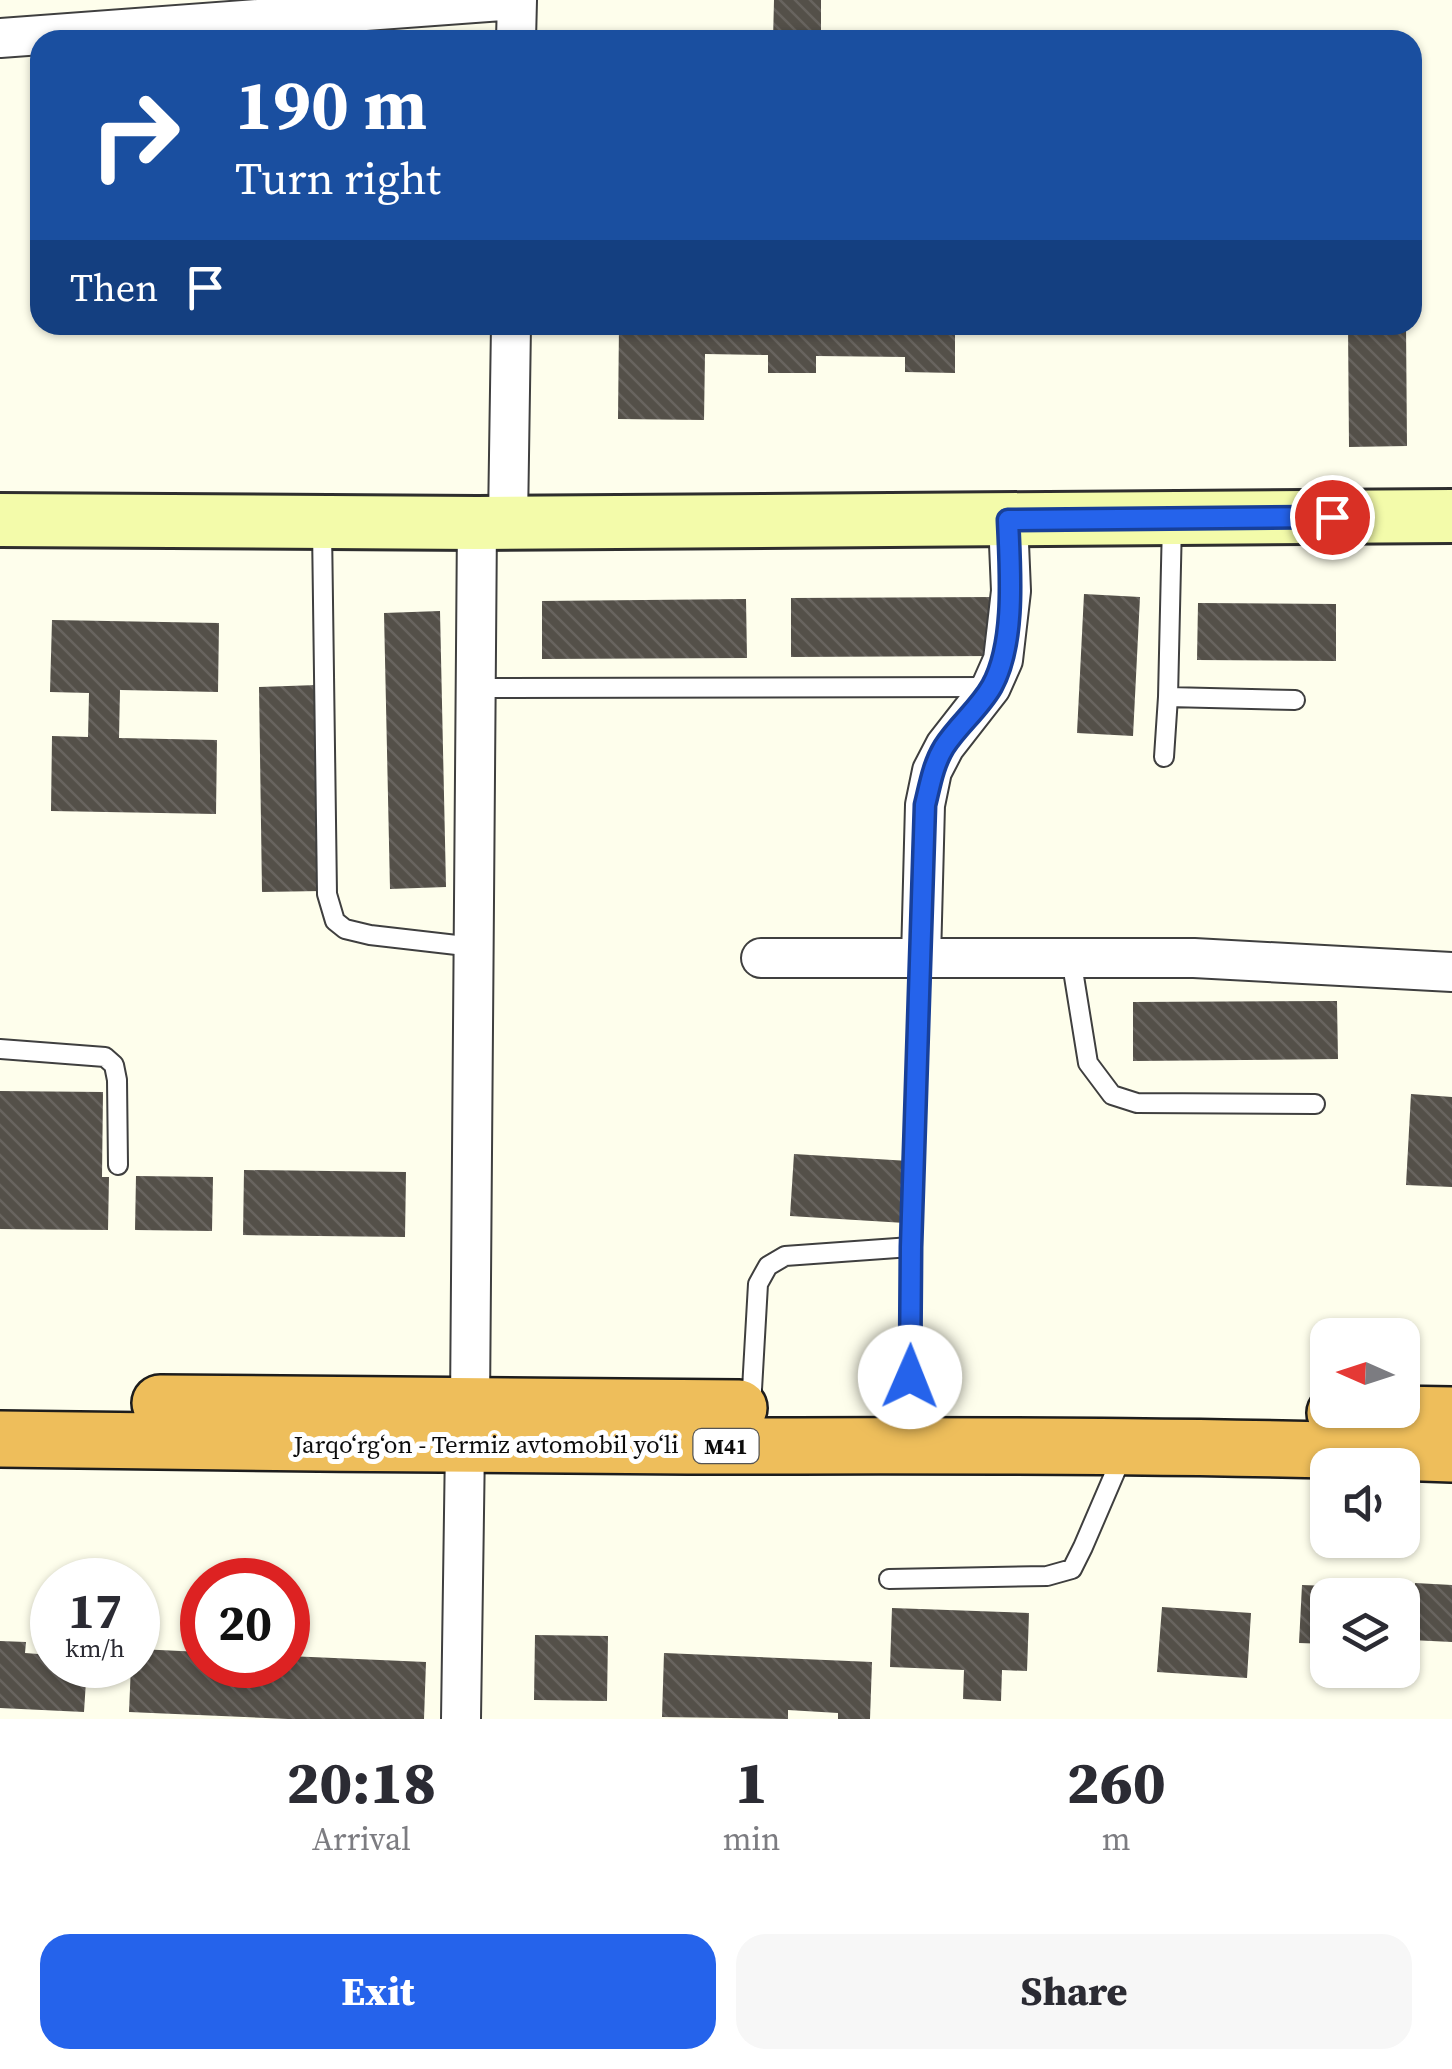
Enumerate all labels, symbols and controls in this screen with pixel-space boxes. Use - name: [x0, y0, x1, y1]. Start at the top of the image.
- text: 190 m: [235, 56, 427, 152]
- icon: right: [70, 70, 200, 200]
- text: Turn right: [235, 147, 441, 209]
- icon: arrive: [178, 260, 233, 315]
- text: Then: [70, 262, 158, 314]
- pin: [1290, 475, 1375, 560]
- icon: arrive: [1305, 490, 1360, 545]
- north arrow: [1310, 1318, 1420, 1428]
- map controls: [1310, 1318, 1420, 1688]
- position arrow: [858, 1325, 962, 1429]
- street label: Jarqoʻrgʻon - Termiz avtomobil yoʻli: [292, 1427, 679, 1461]
- road number: M41: [694, 1429, 758, 1463]
- button: sound: [1310, 1448, 1420, 1558]
- speed limit sign: 20: [180, 1558, 310, 1688]
- text: 17: [68, 1576, 122, 1645]
- button: layers: [1310, 1578, 1420, 1688]
- text: km/h: [65, 1631, 125, 1665]
- text: 20:18: [286, 1741, 436, 1823]
- text: 1: [735, 1741, 768, 1823]
- text: 260: [1067, 1741, 1166, 1823]
- text: Arrival: [312, 1817, 411, 1861]
- text: min: [723, 1817, 780, 1861]
- text: m: [1102, 1817, 1131, 1861]
- button: Exit: [40, 1934, 716, 2049]
- button: Share: [736, 1934, 1412, 2049]

